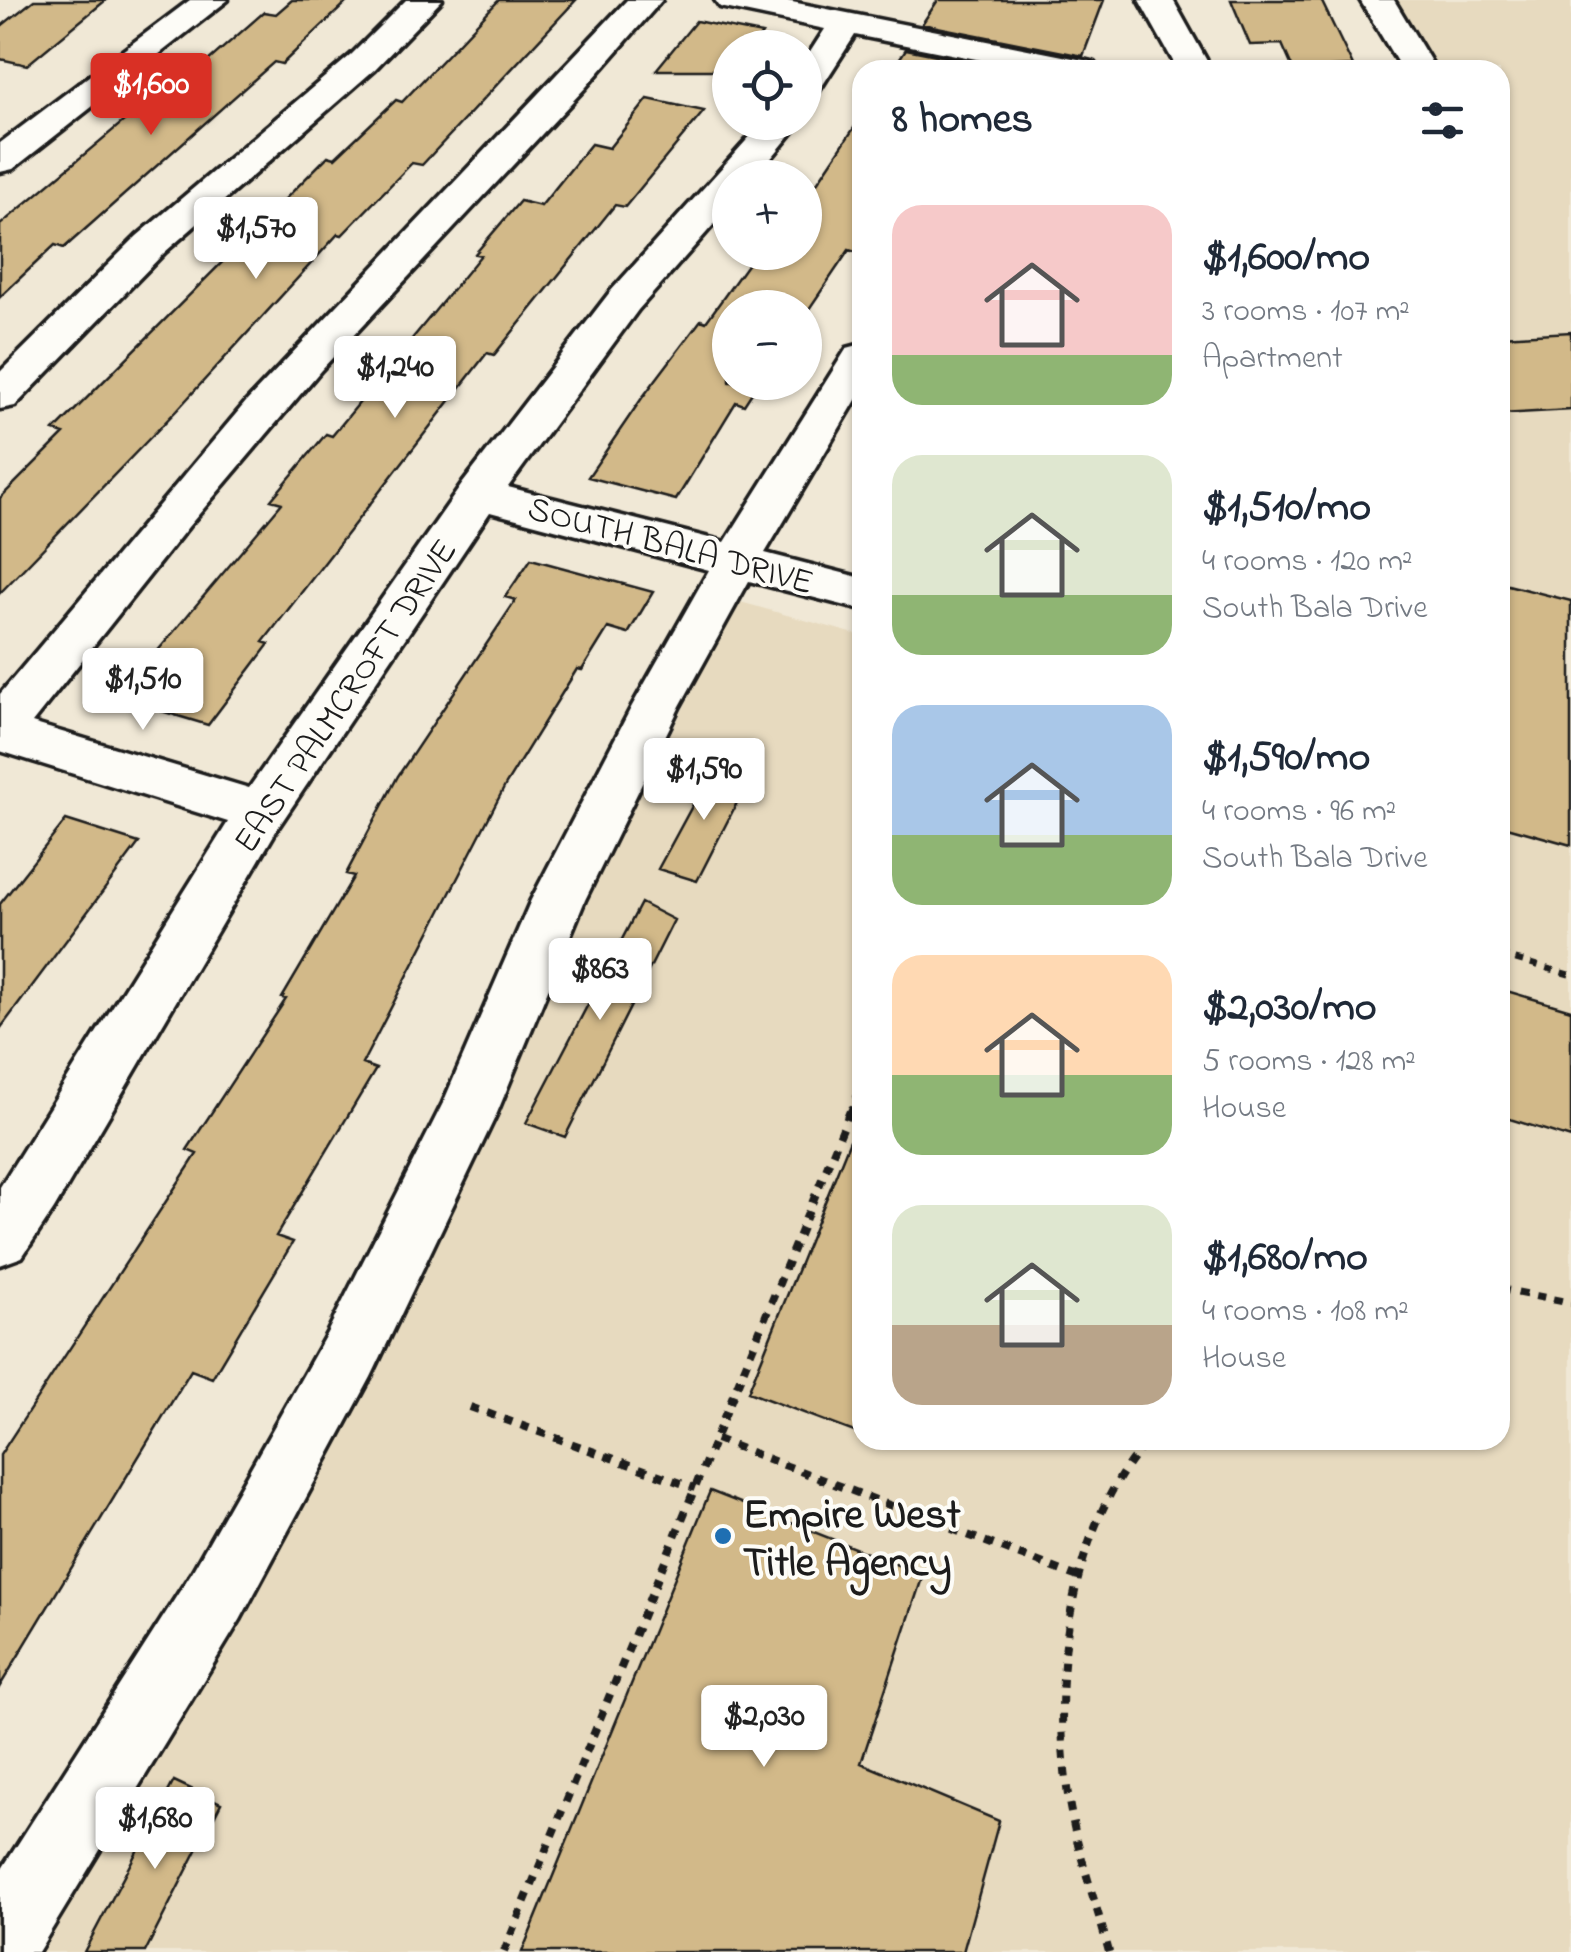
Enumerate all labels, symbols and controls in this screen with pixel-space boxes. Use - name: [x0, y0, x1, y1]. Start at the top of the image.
- map controls: [712, 30, 822, 400]
- button: locate: [712, 30, 822, 140]
- pin: $1,600: [70, 53, 232, 138]
- text: $1,600: [113, 62, 189, 109]
- text: 8 homes: [892, 90, 1033, 151]
- icon: filters: [1415, 93, 1470, 148]
- button: +: [712, 160, 822, 270]
- pin: $1,570: [175, 197, 337, 282]
- text: $1,570: [216, 206, 296, 253]
- text: $1,600/mo: [1202, 228, 1370, 289]
- icon: home: [972, 245, 1092, 365]
- text: 3 rooms · 107 m²: [1202, 289, 1410, 336]
- button: −: [712, 290, 822, 400]
- pin: $1,240: [314, 336, 476, 421]
- text: Apartment: [1202, 336, 1343, 383]
- text: $1,240: [356, 345, 434, 392]
- text: $1,510/mo: [1202, 478, 1371, 539]
- street label: SOUTH BALA DRIVE: [522, 485, 819, 610]
- icon: home: [972, 495, 1092, 615]
- street label: EAST PALMCROFT DRIVE: [222, 530, 471, 864]
- text: 4 rooms · 120 m²: [1202, 539, 1413, 586]
- text: South Bala Drive: [1202, 586, 1428, 633]
- pin: $1,510: [62, 648, 224, 733]
- text: $1,510: [104, 657, 182, 704]
- text: $1,590/mo: [1202, 728, 1370, 789]
- pin: $1,590: [623, 738, 785, 823]
- icon: home: [972, 745, 1092, 865]
- text: $1,590: [666, 747, 742, 794]
- text: 4 rooms · 96 m²: [1202, 789, 1396, 836]
- text: South Bala Drive: [1202, 836, 1428, 883]
- pin: $863: [541, 938, 659, 1023]
- text: $863: [571, 947, 629, 994]
- text: $2,030/mo: [1202, 978, 1377, 1039]
- icon: home: [972, 995, 1092, 1115]
- text: 5 rooms · 128 m²: [1202, 1039, 1416, 1086]
- text: House: [1202, 1086, 1286, 1133]
- text: $1,680/mo: [1202, 1228, 1368, 1289]
- icon: home: [972, 1245, 1092, 1365]
- text: 4 rooms · 108 m²: [1202, 1289, 1409, 1336]
- text: House: [1202, 1336, 1286, 1383]
- place label: Empire West Title Agency: [743, 1486, 962, 1596]
- marker: Empire West Title Agency: [712, 1525, 734, 1547]
- pin: $2,030: [683, 1685, 845, 1770]
- text: $2,030: [723, 1694, 805, 1741]
- pin: $1,680: [74, 1787, 236, 1872]
- text: $1,680: [118, 1796, 192, 1843]

